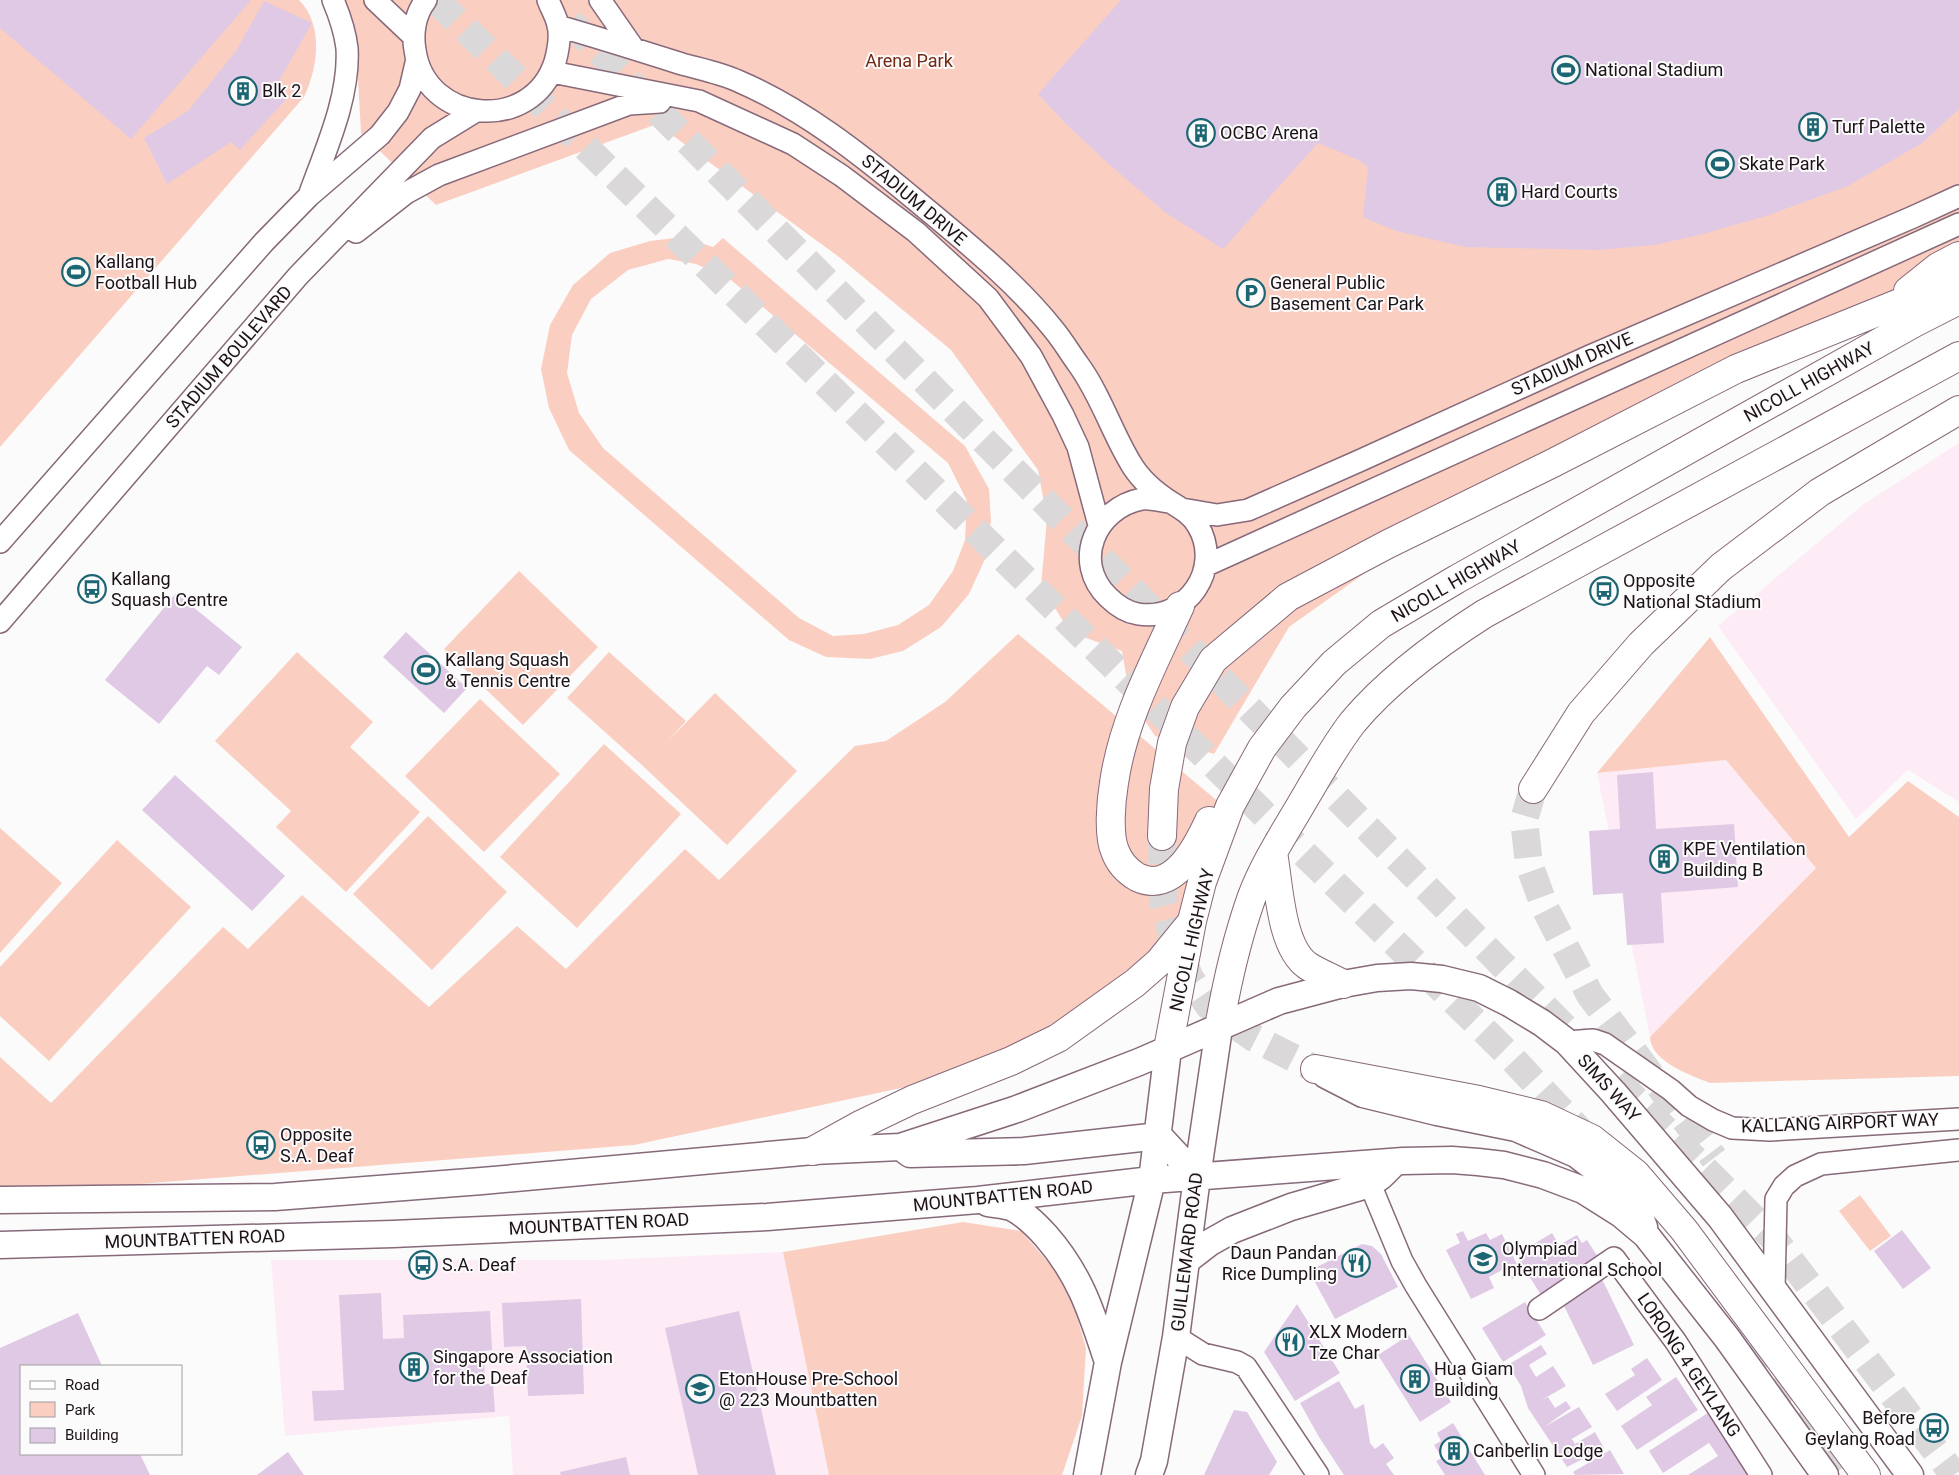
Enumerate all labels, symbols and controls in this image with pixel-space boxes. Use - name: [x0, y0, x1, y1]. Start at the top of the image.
- park label: Arena Park: [865, 50, 954, 71]
- sports icon: National Stadium: [1551, 55, 1581, 85]
- place label: National Stadium: [1585, 59, 1723, 80]
- building icon: Blk 2: [228, 76, 258, 106]
- place label: Blk 2: [262, 80, 301, 101]
- building icon: Turf Palette: [1798, 112, 1828, 142]
- place label: Turf Palette: [1832, 116, 1925, 137]
- building icon: OCBC Arena: [1186, 118, 1216, 148]
- place label: OCBC Arena: [1220, 122, 1318, 143]
- sports icon: Skate Park: [1705, 149, 1735, 179]
- street label: STADIUM DRIVE: [858, 150, 971, 250]
- place label: Skate Park: [1739, 153, 1826, 174]
- building icon: Hard Courts: [1487, 177, 1517, 207]
- place label: Hard Courts: [1521, 181, 1618, 202]
- place label: Kallang Football Hub: [95, 251, 197, 293]
- sports icon: Kallang Football Hub: [61, 257, 91, 287]
- place label: General Public Basement Car Park: [1270, 272, 1425, 314]
- parking icon: General Public Basement Car Park: [1236, 278, 1266, 308]
- street label: STADIUM BOULEVARD: [161, 281, 296, 432]
- street label: STADIUM DRIVE: [1508, 327, 1636, 400]
- street label: NICOLL HIGHWAY: [1740, 337, 1878, 426]
- street label: NICOLL HIGHWAY: [1387, 535, 1524, 626]
- place label: Kallang Squash Centre: [111, 568, 228, 610]
- place label: Opposite National Stadium: [1623, 570, 1761, 612]
- bus stop icon: Kallang Squash Centre: [77, 574, 107, 604]
- bus stop icon: Opposite National Stadium: [1589, 576, 1619, 606]
- place label: Kallang Squash & Tennis Centre: [445, 649, 570, 691]
- sports icon: Kallang Squash & Tennis Centre: [411, 655, 441, 685]
- place label: KPE Ventilation Building B: [1683, 838, 1806, 880]
- building icon: KPE Ventilation Building B: [1649, 844, 1679, 874]
- street label: NICOLL HIGHWAY: [1165, 866, 1218, 1013]
- street label: SIMS WAY: [1574, 1050, 1645, 1126]
- street label: KALLANG AIRPORT WAY: [1741, 1109, 1939, 1136]
- place label: Opposite S.A. Deaf: [280, 1124, 355, 1166]
- bus stop icon: Opposite S.A. Deaf: [246, 1130, 276, 1160]
- street label: GUILLEMARD ROAD: [1166, 1171, 1207, 1333]
- street label: MOUNTBATTEN ROAD: [912, 1176, 1094, 1215]
- street label: MOUNTBATTEN ROAD: [508, 1208, 690, 1239]
- street label: MOUNTBATTEN ROAD: [104, 1225, 286, 1252]
- place label: Olympiad International School: [1502, 1238, 1662, 1280]
- place label: Daun Pandan Rice Dumpling: [1222, 1242, 1337, 1284]
- school or university icon: Olympiad International School: [1468, 1244, 1498, 1274]
- restaurant icon: Daun Pandan Rice Dumpling: [1341, 1248, 1371, 1278]
- bus stop icon: S.A. Deaf: [408, 1250, 438, 1280]
- place label: S.A. Deaf: [442, 1254, 517, 1275]
- street label: LORONG 4 GEYLANG: [1633, 1289, 1745, 1441]
- place label: XLX Modern Tze Char: [1309, 1321, 1407, 1363]
- restaurant icon: XLX Modern Tze Char: [1275, 1327, 1305, 1357]
- place label: Singapore Association for the Deaf: [433, 1346, 613, 1388]
- building icon: Singapore Association for the Deaf: [399, 1352, 429, 1382]
- place label: Hua Giam Building: [1434, 1358, 1513, 1400]
- building icon: Hua Giam Building: [1400, 1364, 1430, 1394]
- legend: [20, 1365, 182, 1455]
- place label: EtonHouse Pre-School @ 223 Mountbatten: [719, 1368, 898, 1410]
- school or university icon: EtonHouse Pre-School @ 223 Mountbatten: [685, 1374, 715, 1404]
- text: Road: [65, 1376, 99, 1394]
- text: Park: [65, 1401, 96, 1419]
- place label: Before Geylang Road: [1805, 1407, 1915, 1449]
- bus stop icon: Before Geylang Road: [1919, 1413, 1949, 1443]
- text: Building: [65, 1426, 119, 1444]
- building icon: Canberlin Lodge: [1439, 1436, 1469, 1466]
- place label: Canberlin Lodge: [1473, 1440, 1603, 1461]

